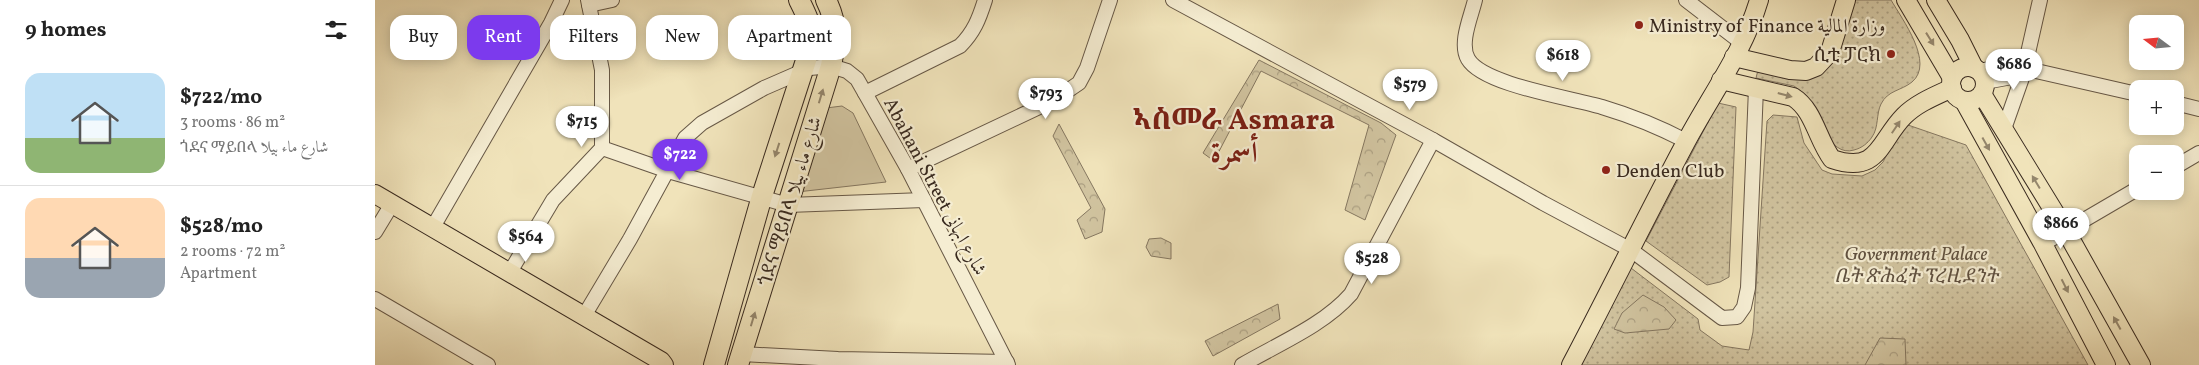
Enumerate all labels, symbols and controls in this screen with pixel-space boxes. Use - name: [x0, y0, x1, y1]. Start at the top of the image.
- place label: Ministry of Finance وزارة المالية: [1649, 14, 1885, 40]
- chip: Buy: [390, 15, 457, 60]
- chip: Rent: [467, 15, 540, 60]
- chip: Filters: [550, 15, 636, 60]
- chip: New: [646, 15, 718, 60]
- chip: Apartment: [728, 15, 851, 60]
- north arrow: [2129, 15, 2184, 70]
- map controls: [2129, 15, 2184, 200]
- text: 9 homes: [25, 16, 106, 45]
- icon: filters: [322, 16, 350, 44]
- marker: Ministry of Finance وزارة المالية: [1633, 19, 1645, 31]
- one-way arrow: [1925, 32, 1934, 45]
- pin: $618: [1533, 39, 1593, 82]
- place label: ሲቲ ፓርክ: [1814, 43, 1881, 69]
- text: $618: [1547, 45, 1579, 67]
- marker: ሲቲ ፓርክ: [1885, 48, 1897, 60]
- pin: $686: [1984, 48, 2044, 91]
- text: $686: [1996, 54, 2032, 76]
- pin: $579: [1380, 68, 1440, 111]
- text: $579: [1394, 74, 1426, 96]
- pin: $793: [1016, 78, 1076, 120]
- button: +: [2129, 80, 2184, 135]
- text: $722/mo: [180, 83, 262, 112]
- text: $793: [1029, 83, 1063, 105]
- one-way arrow: [818, 89, 826, 104]
- one-way arrow: [1778, 92, 1793, 100]
- icon: home: [65, 93, 125, 153]
- street label: Abahani Street شارع ابهانى: [875, 94, 992, 281]
- district label: ኣስመራ Asmara أسمرة: [1133, 101, 1335, 175]
- pin: $715: [552, 106, 612, 148]
- text: $715: [567, 111, 597, 133]
- text: 3 rooms · 86 m²: [180, 112, 285, 134]
- street label: ጎደና ማይበላ شارع ماء بيلا: [753, 114, 830, 290]
- one-way arrow: [1891, 120, 1901, 134]
- one-way arrow: [1982, 136, 1990, 151]
- text: ጎደና ማይበላ شارع ماء بيلا: [180, 137, 328, 159]
- pin: $722: [650, 138, 710, 181]
- one-way arrow: [773, 143, 780, 158]
- text: $722: [663, 144, 697, 166]
- button: −: [2129, 145, 2184, 200]
- place label: Denden Club: [1616, 159, 1724, 185]
- marker: Denden Club: [1600, 164, 1612, 176]
- one-way arrow: [2032, 175, 2041, 188]
- pin: $866: [2031, 208, 2091, 250]
- text: $528/mo: [180, 212, 263, 241]
- text: $866: [2043, 213, 2079, 235]
- icon: home: [65, 218, 125, 278]
- pin: $564: [496, 220, 556, 263]
- text: $564: [509, 226, 543, 248]
- text: 2 rooms · 72 m²: [180, 241, 285, 263]
- pin: $528: [1342, 242, 1402, 285]
- park label: Government Palace ቤት ጽሕፈት ፕረዚደንት: [1834, 242, 1999, 290]
- text: $528: [1355, 248, 1389, 270]
- text: Apartment: [180, 263, 257, 285]
- one-way arrow: [2061, 279, 2069, 293]
- one-way arrow: [750, 311, 758, 326]
- one-way arrow: [2113, 316, 2122, 329]

